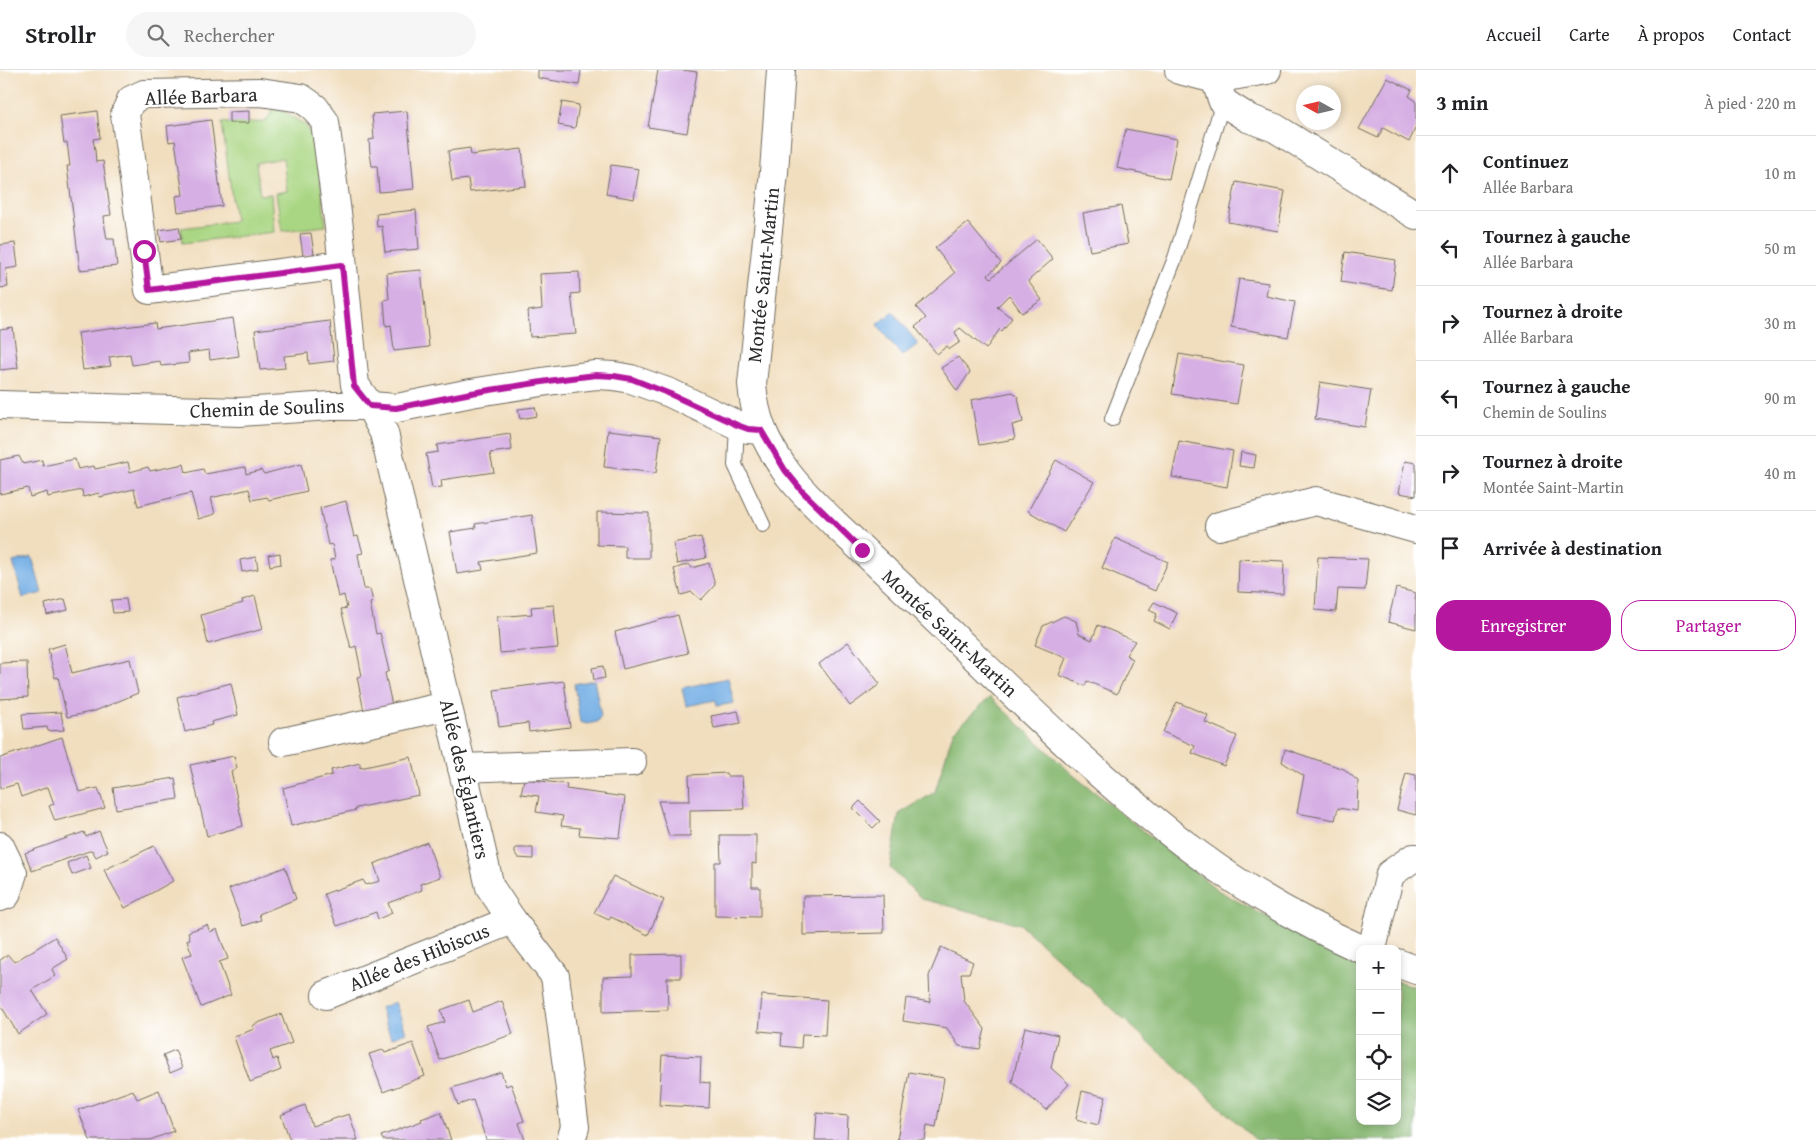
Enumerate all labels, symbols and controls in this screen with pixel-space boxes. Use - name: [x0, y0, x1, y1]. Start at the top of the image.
- search box: [126, 12, 476, 57]
- text: Strollr: [25, 17, 96, 52]
- icon: search: [144, 21, 172, 49]
- text: Rechercher: [184, 21, 275, 49]
- text: Accueil: [1486, 21, 1541, 48]
- text: Carte: [1569, 21, 1610, 48]
- text: À propos: [1638, 21, 1705, 48]
- text: Contact: [1733, 21, 1791, 48]
- street label: Allée Barbara: [144, 79, 258, 112]
- north arrow: [1296, 85, 1341, 130]
- text: 3 min: [1436, 87, 1488, 118]
- text: À pied · 220 m: [1704, 91, 1796, 115]
- text: Continuez: [1483, 147, 1569, 175]
- icon: ahead: [1436, 159, 1464, 187]
- text: 10 m: [1764, 161, 1796, 185]
- text: Allée Barbara: [1483, 175, 1573, 199]
- street label: Montée Saint-Martin: [739, 186, 786, 364]
- text: Tournez à gauche: [1483, 222, 1631, 250]
- icon: left: [1436, 234, 1464, 262]
- text: 50 m: [1764, 236, 1796, 260]
- route start: [133, 240, 156, 263]
- text: Allée Barbara: [1483, 250, 1573, 274]
- text: Tournez à droite: [1483, 297, 1623, 325]
- icon: right: [1436, 309, 1464, 337]
- text: 30 m: [1764, 311, 1796, 335]
- text: Allée Barbara: [1483, 325, 1573, 349]
- text: Tournez à gauche: [1483, 372, 1631, 400]
- icon: left: [1436, 384, 1464, 412]
- text: 90 m: [1764, 386, 1796, 410]
- street label: Chemin de Soulins: [189, 390, 345, 425]
- text: Chemin de Soulins: [1483, 400, 1607, 424]
- text: Tournez à droite: [1483, 447, 1623, 475]
- icon: right: [1436, 459, 1464, 487]
- text: 40 m: [1764, 461, 1796, 485]
- text: Montée Saint-Martin: [1483, 475, 1624, 499]
- icon: arrive: [1436, 534, 1464, 562]
- text: Arrivée à destination: [1483, 534, 1662, 562]
- route end: [851, 539, 874, 562]
- street label: Montée Saint-Martin: [876, 562, 1025, 703]
- button: Enregistrer: [1436, 600, 1611, 651]
- button: Partager: [1621, 600, 1796, 651]
- street label: Allée des Églantiers: [433, 696, 498, 862]
- street label: Allée des Hibiscus: [344, 915, 494, 998]
- map controls: [1356, 945, 1401, 1125]
- button: +: [1356, 945, 1401, 990]
- button: −: [1356, 990, 1401, 1035]
- button: locate: [1356, 1035, 1401, 1080]
- button: layers: [1356, 1080, 1401, 1125]

